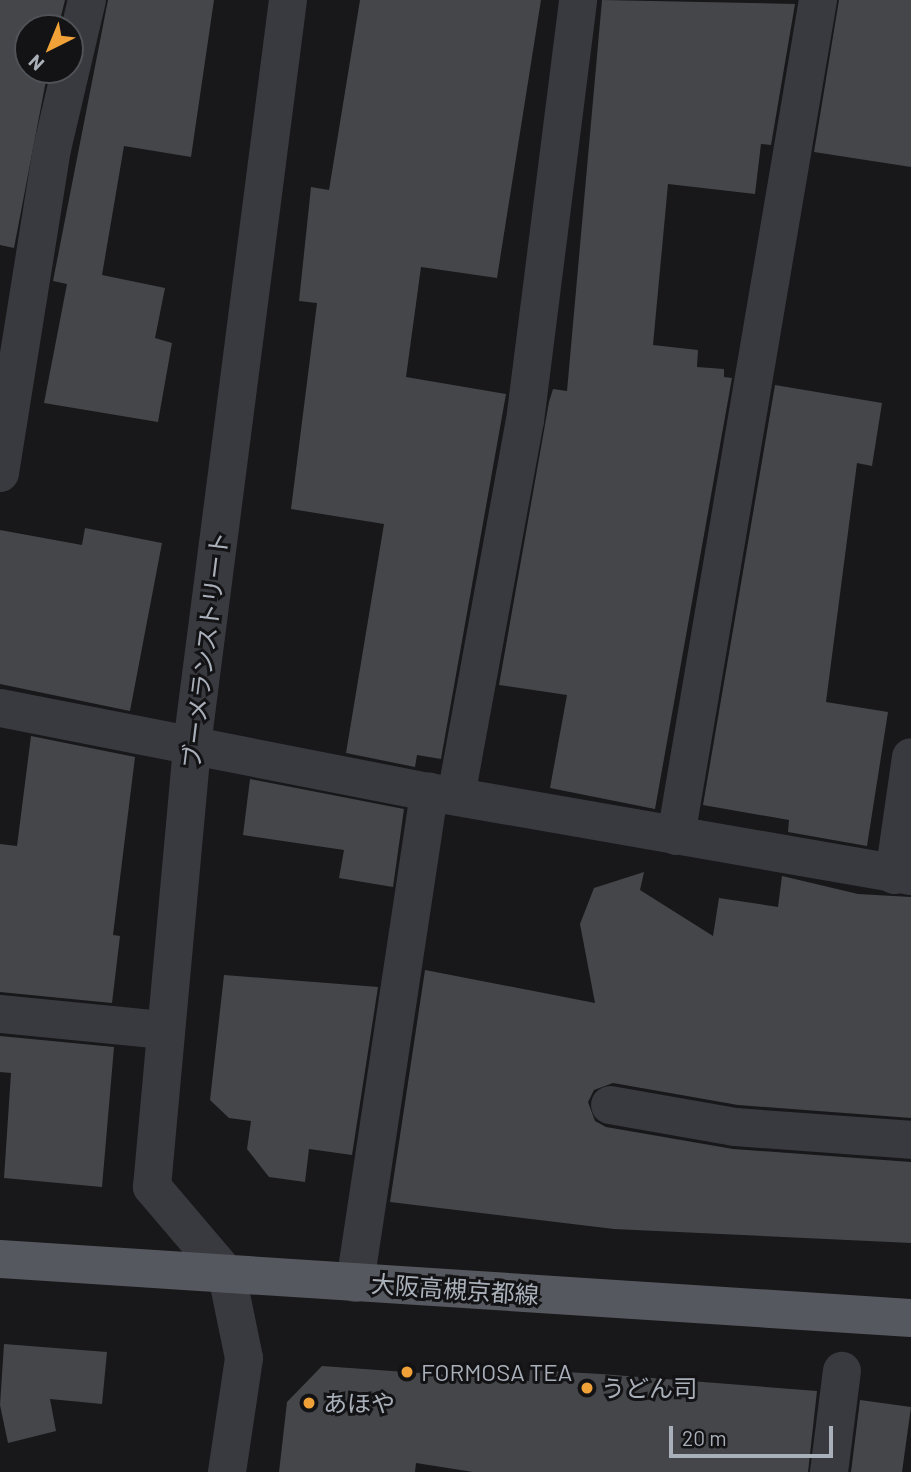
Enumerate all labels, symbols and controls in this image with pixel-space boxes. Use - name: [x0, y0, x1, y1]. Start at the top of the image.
- north arrow: [14, 14, 84, 84]
- text: N: [23, 51, 48, 76]
- street label: ブーメランストリート: [176, 529, 234, 771]
- street label: 大阪高槻京都線: [370, 1269, 540, 1309]
- place label: FORMOSA TEA: [421, 1358, 572, 1386]
- marker: FORMOSA TEA: [399, 1364, 415, 1380]
- place label: うどん司: [601, 1374, 697, 1402]
- marker: うどん司: [579, 1380, 595, 1396]
- place label: あほや: [323, 1389, 395, 1417]
- marker: あほや: [301, 1395, 317, 1411]
- scale bar: [673, 1412, 838, 1456]
- text: 20 m: [682, 1425, 727, 1450]

